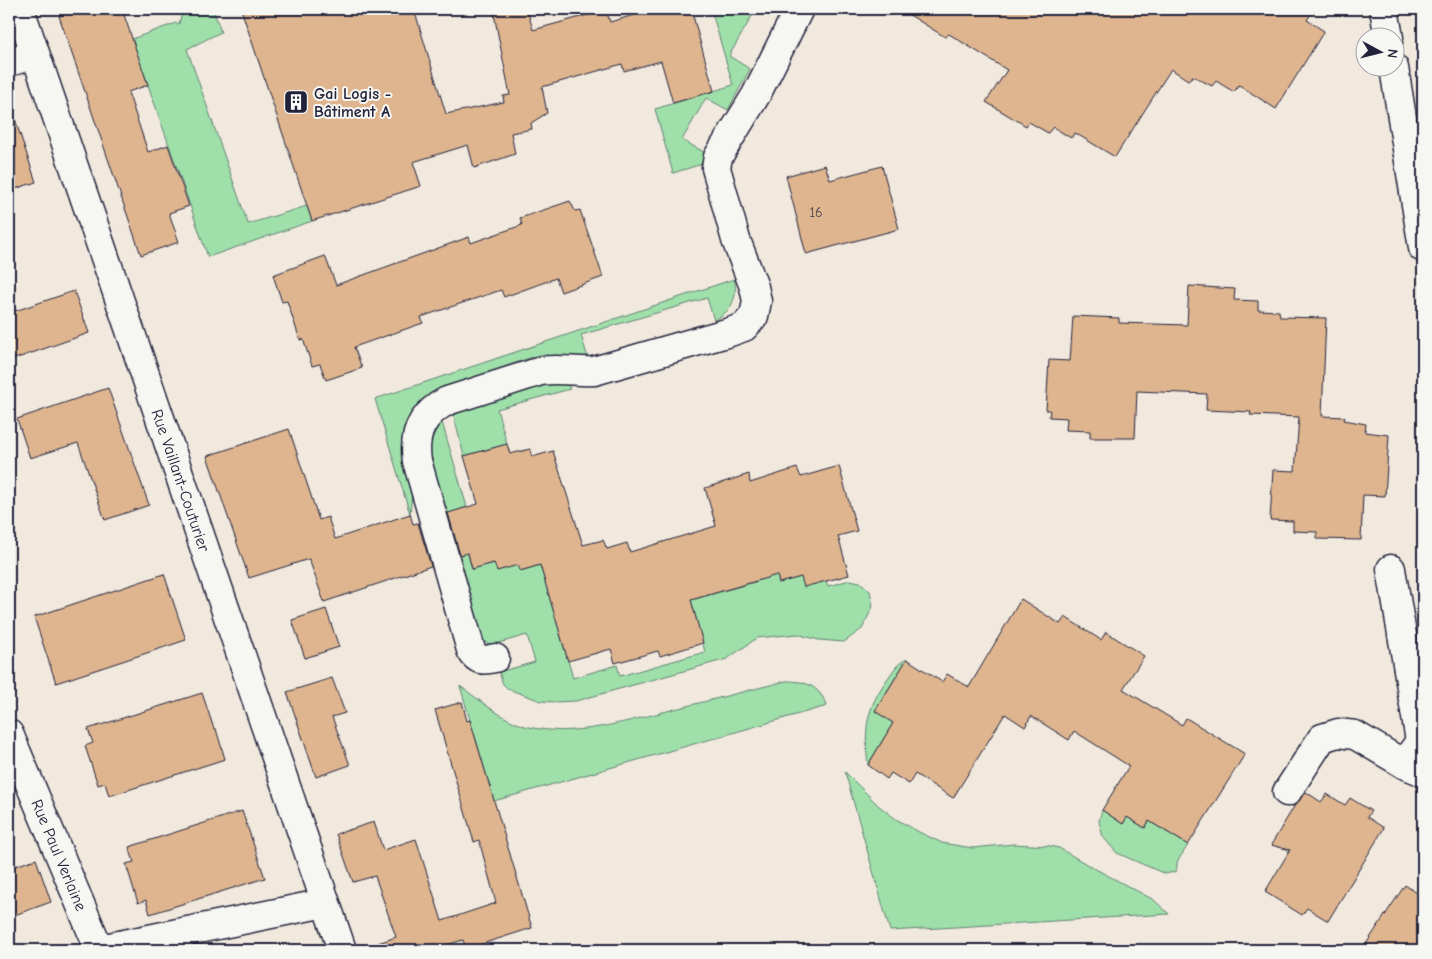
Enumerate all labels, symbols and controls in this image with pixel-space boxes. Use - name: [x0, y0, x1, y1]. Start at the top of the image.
- north arrow: [1354, 28, 1404, 78]
- text: N: [1383, 48, 1401, 59]
- place label: Gai Logis - Bâtiment A: [314, 85, 391, 121]
- building icon: Gai Logis - Bâtiment A: [283, 89, 309, 115]
- house number: 16: [809, 204, 823, 221]
- street label: Rue Vaillant-Couturier: [148, 407, 213, 555]
- street label: Rue Paul Verlaine: [27, 797, 90, 914]

